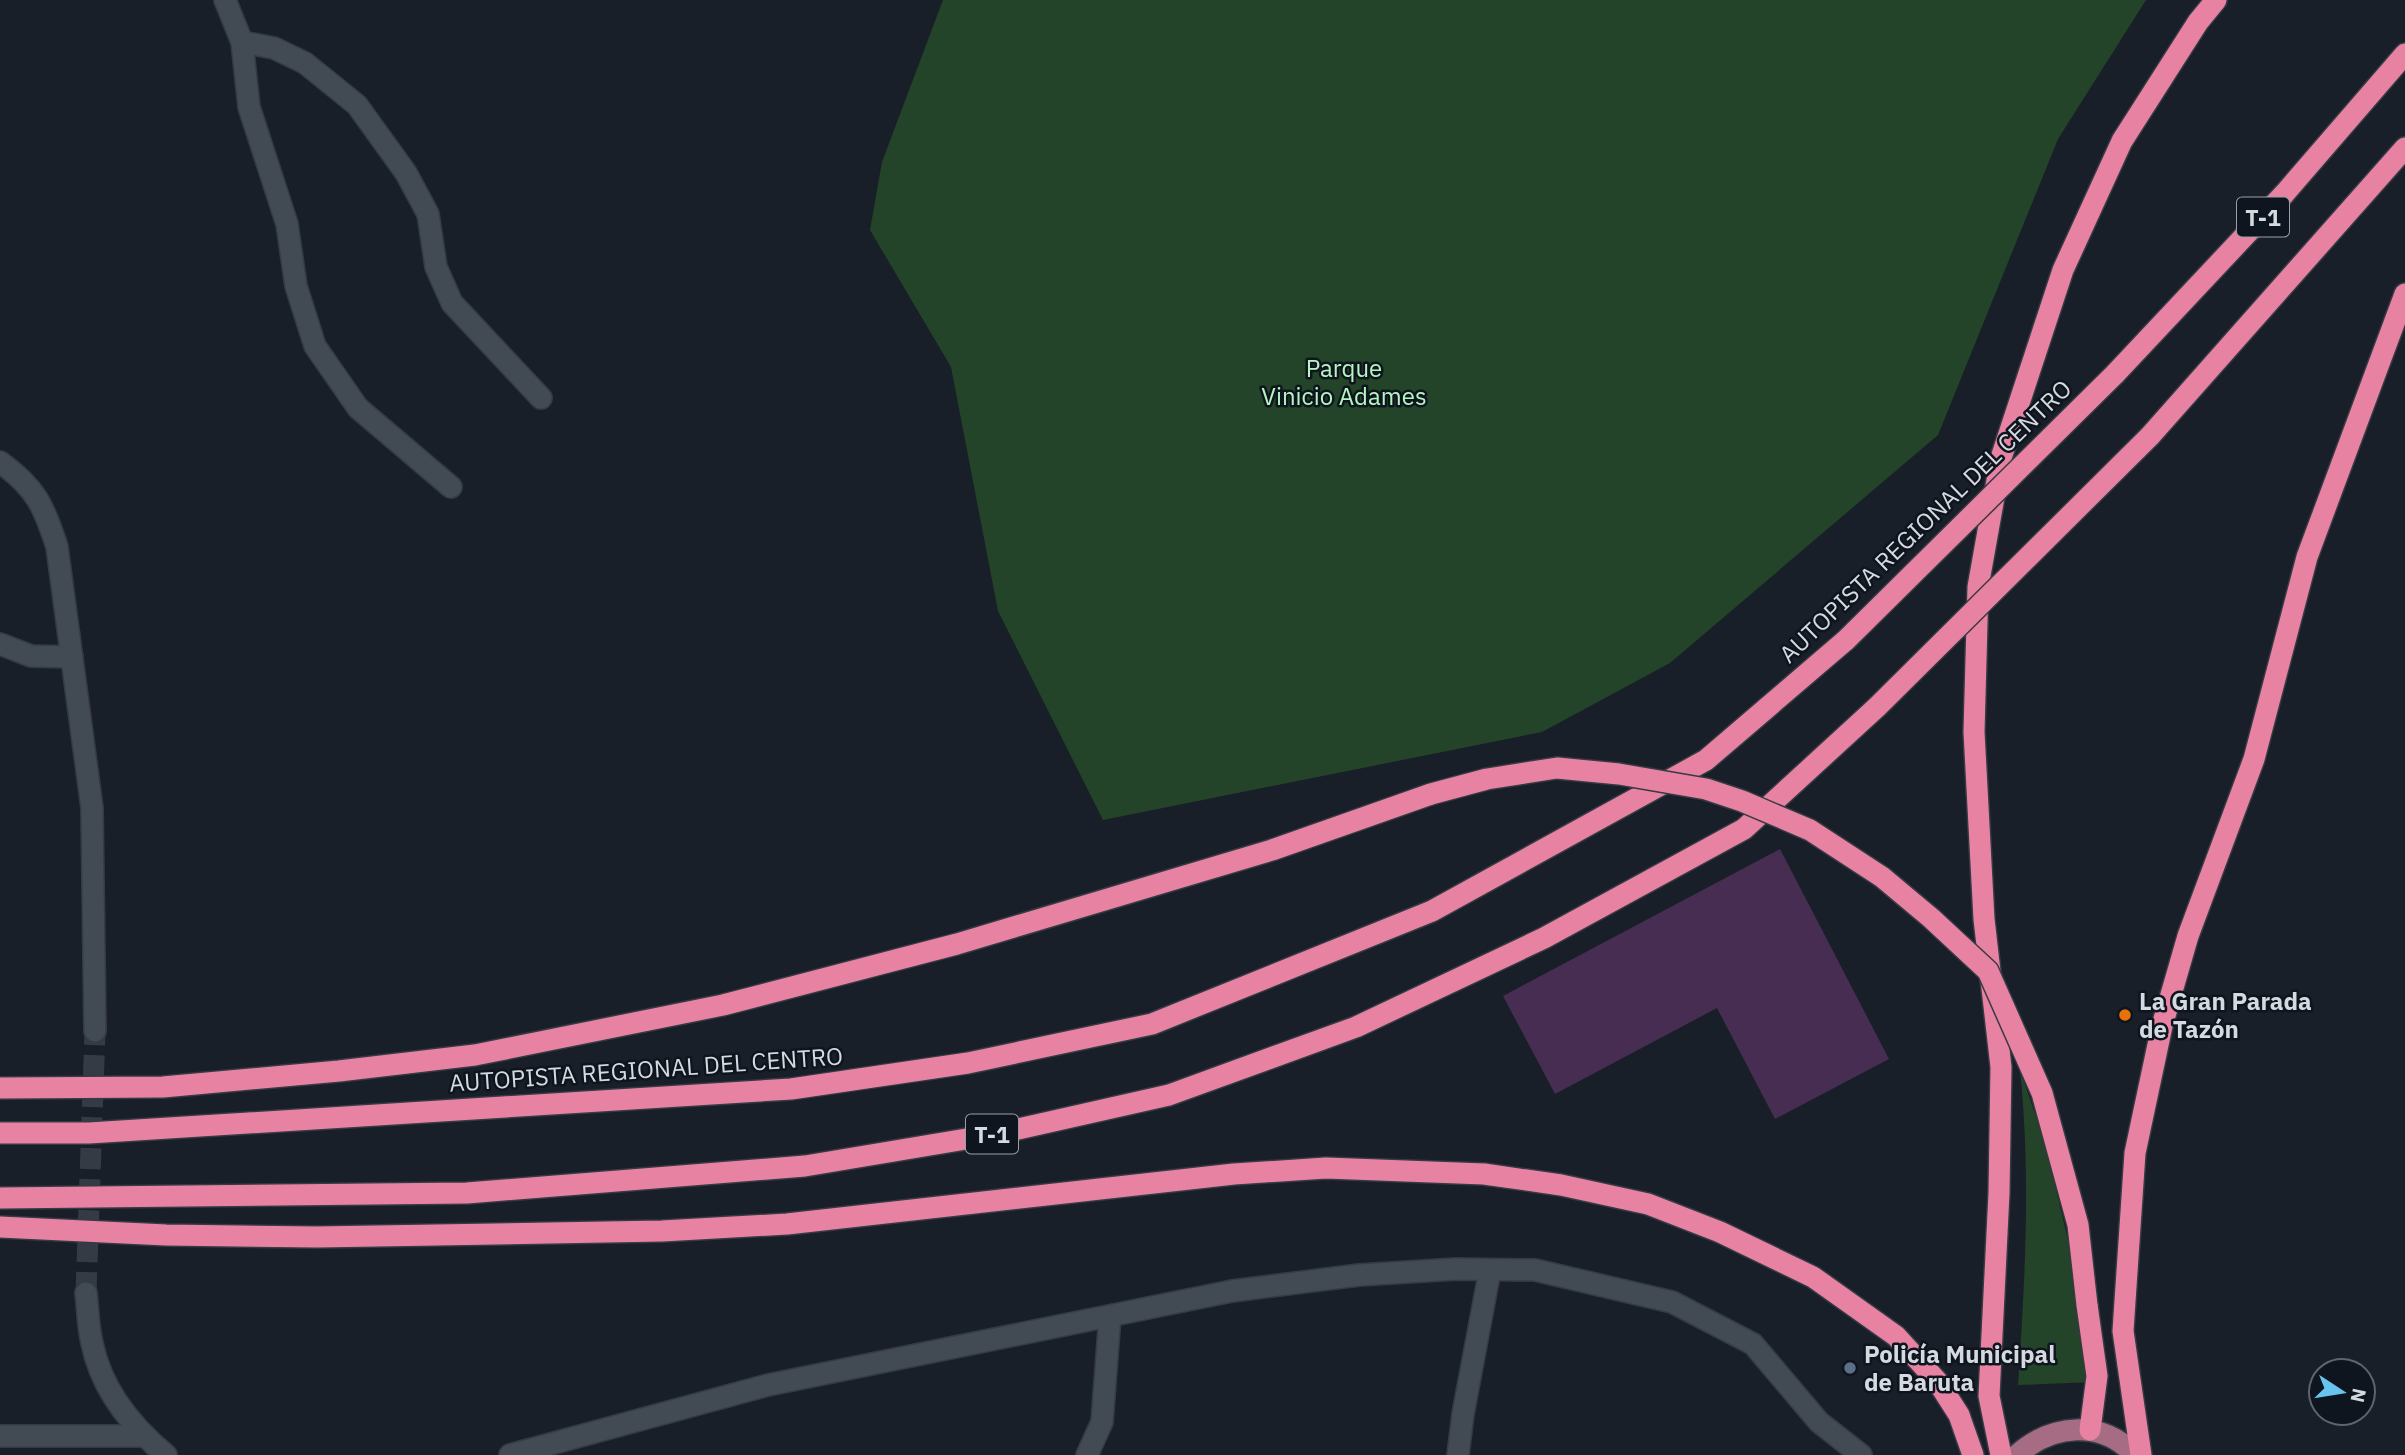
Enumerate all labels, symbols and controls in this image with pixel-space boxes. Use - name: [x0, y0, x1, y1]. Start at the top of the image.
- road number: T-1: [2237, 198, 2289, 236]
- park label: Parque Vinicio Adames: [1261, 352, 1427, 412]
- street label: AUTOPISTA REGIONAL DEL CENTRO: [1772, 372, 2078, 670]
- place label: La Gran Parada de Tazón: [2139, 985, 2312, 1045]
- marker: La Gran Parada de Tazón: [2117, 1007, 2133, 1023]
- street label: AUTOPISTA REGIONAL DEL CENTRO: [448, 1039, 844, 1099]
- road number: T-1: [966, 1114, 1018, 1154]
- place label: Policía Municipal de Baruta: [1864, 1338, 2055, 1398]
- north arrow: [2307, 1357, 2377, 1427]
- marker: Policía Municipal de Baruta: [1842, 1360, 1858, 1376]
- text: N: [2345, 1386, 2372, 1405]

